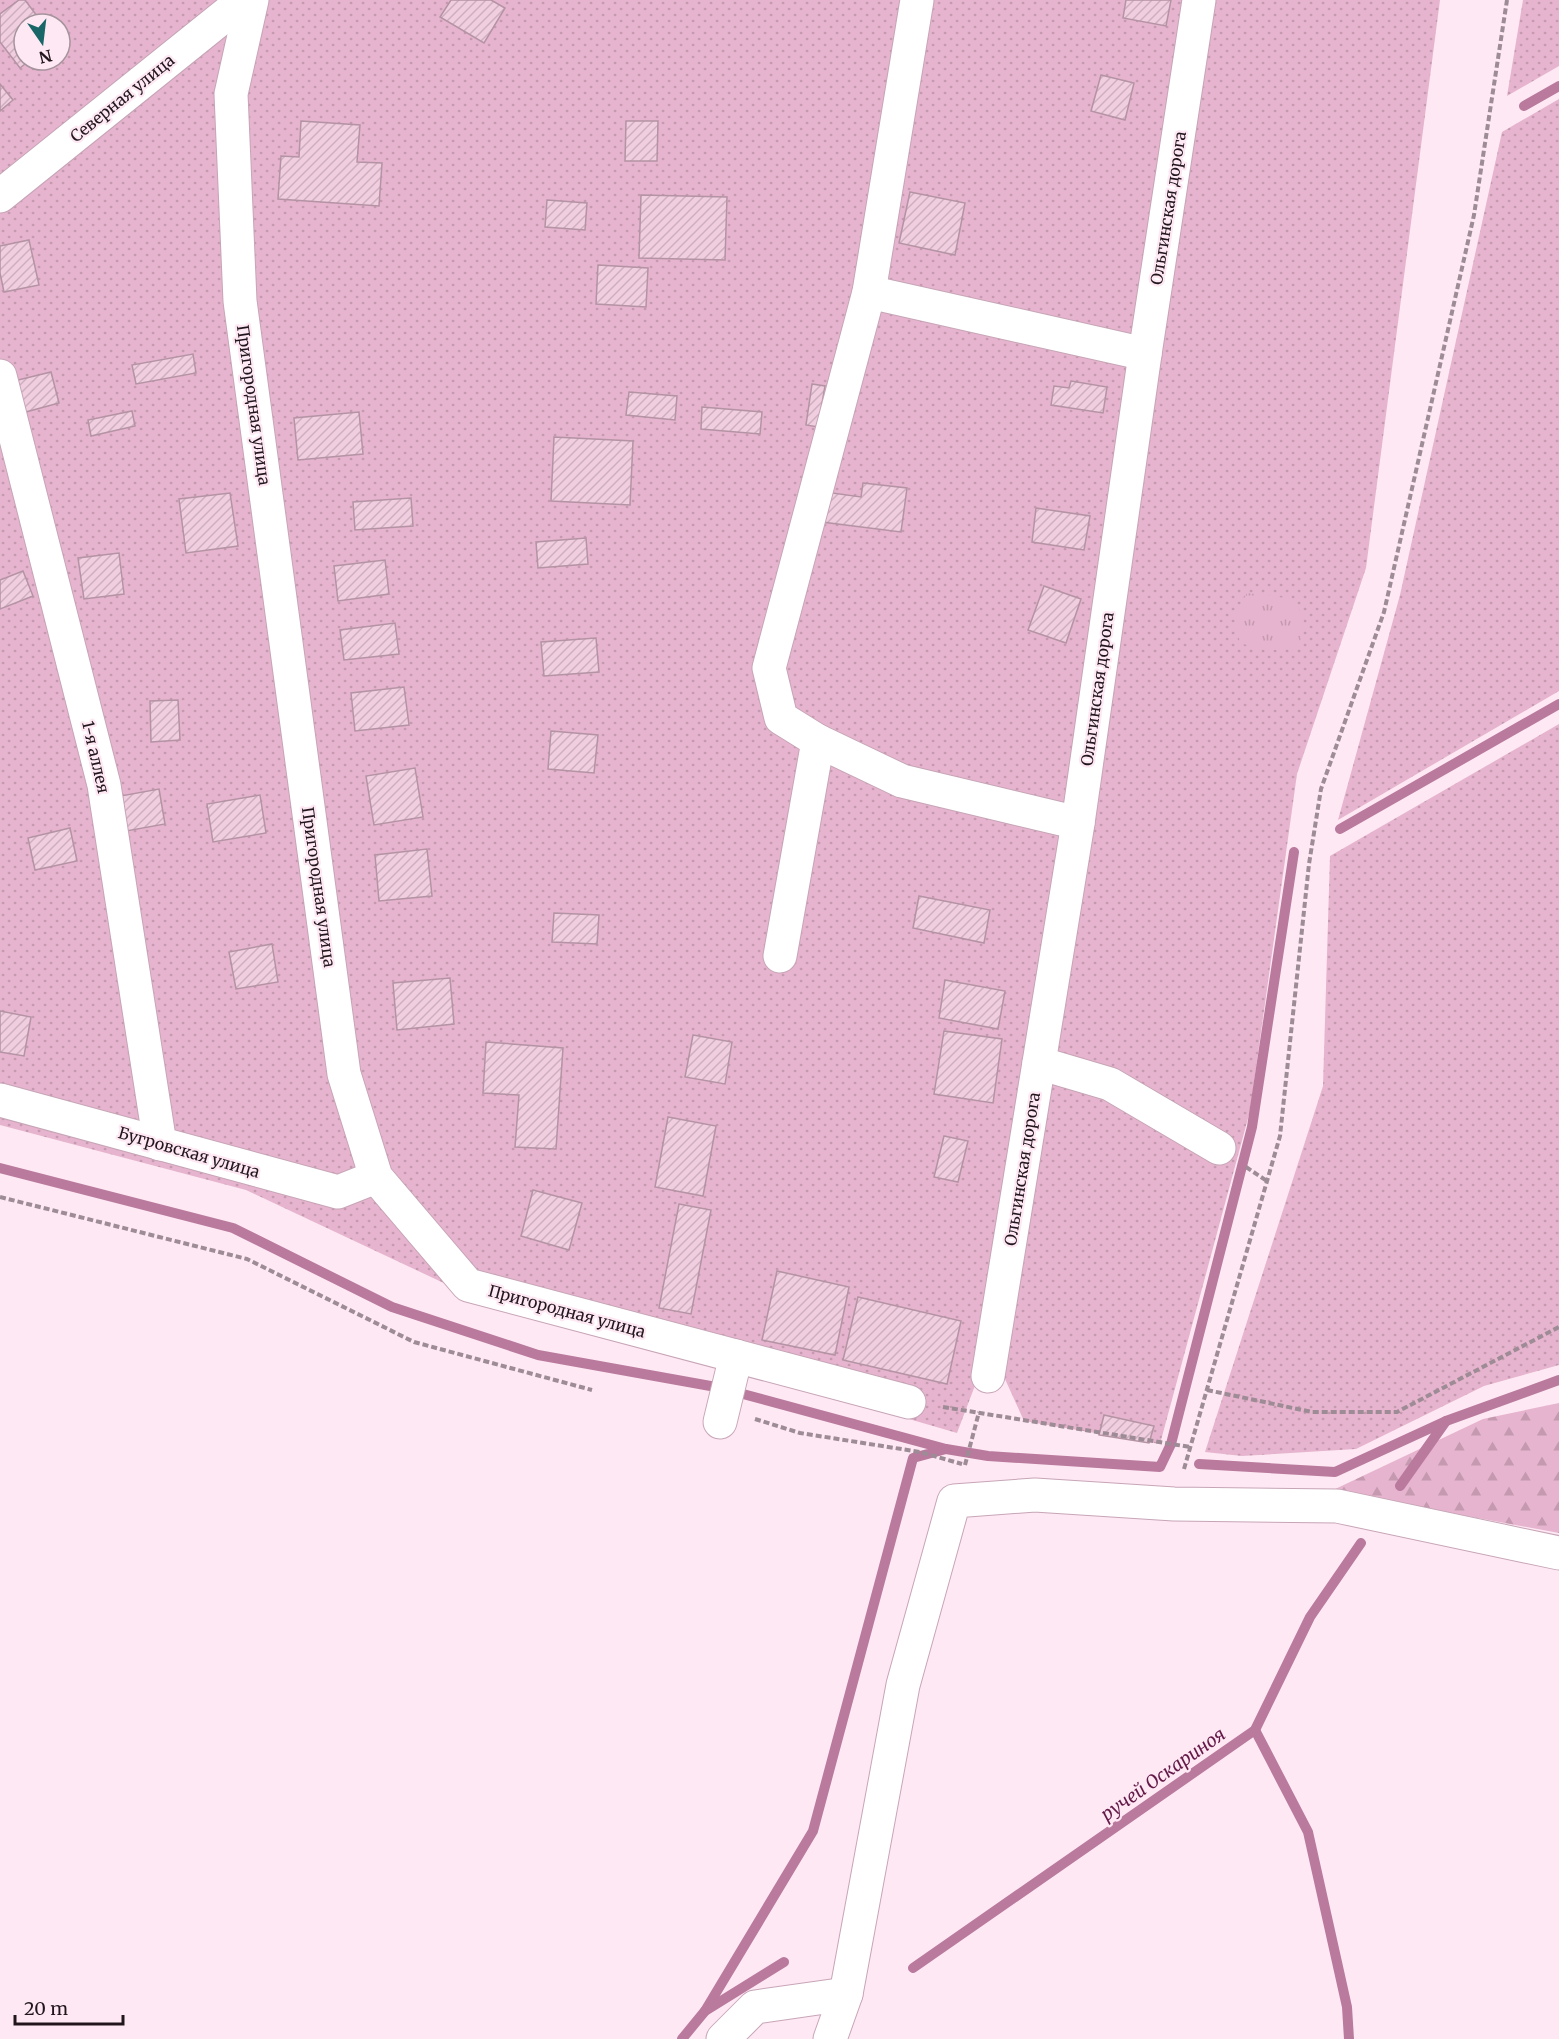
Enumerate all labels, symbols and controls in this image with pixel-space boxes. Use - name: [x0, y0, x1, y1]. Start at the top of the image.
- north arrow: [12, 12, 72, 72]
- text: N: [37, 45, 54, 68]
- street label: Северная улица: [66, 50, 179, 146]
- street label: Ольгинская дорога: [1146, 129, 1190, 286]
- street label: Пригородная улица: [233, 324, 275, 487]
- street label: Ольгинская дорога: [1076, 610, 1118, 767]
- street label: 1-я аллея: [78, 719, 114, 795]
- street label: Пригородная улица: [298, 806, 340, 969]
- street label: Ольгинская дорога: [1000, 1090, 1044, 1247]
- street label: Бугровская улица: [116, 1122, 263, 1182]
- street label: Пригородная улица: [486, 1280, 648, 1342]
- water label: ручей Оскариноя: [1096, 1722, 1230, 1826]
- scale bar: [15, 1988, 123, 2026]
- text: 20 m: [24, 1997, 68, 2020]

